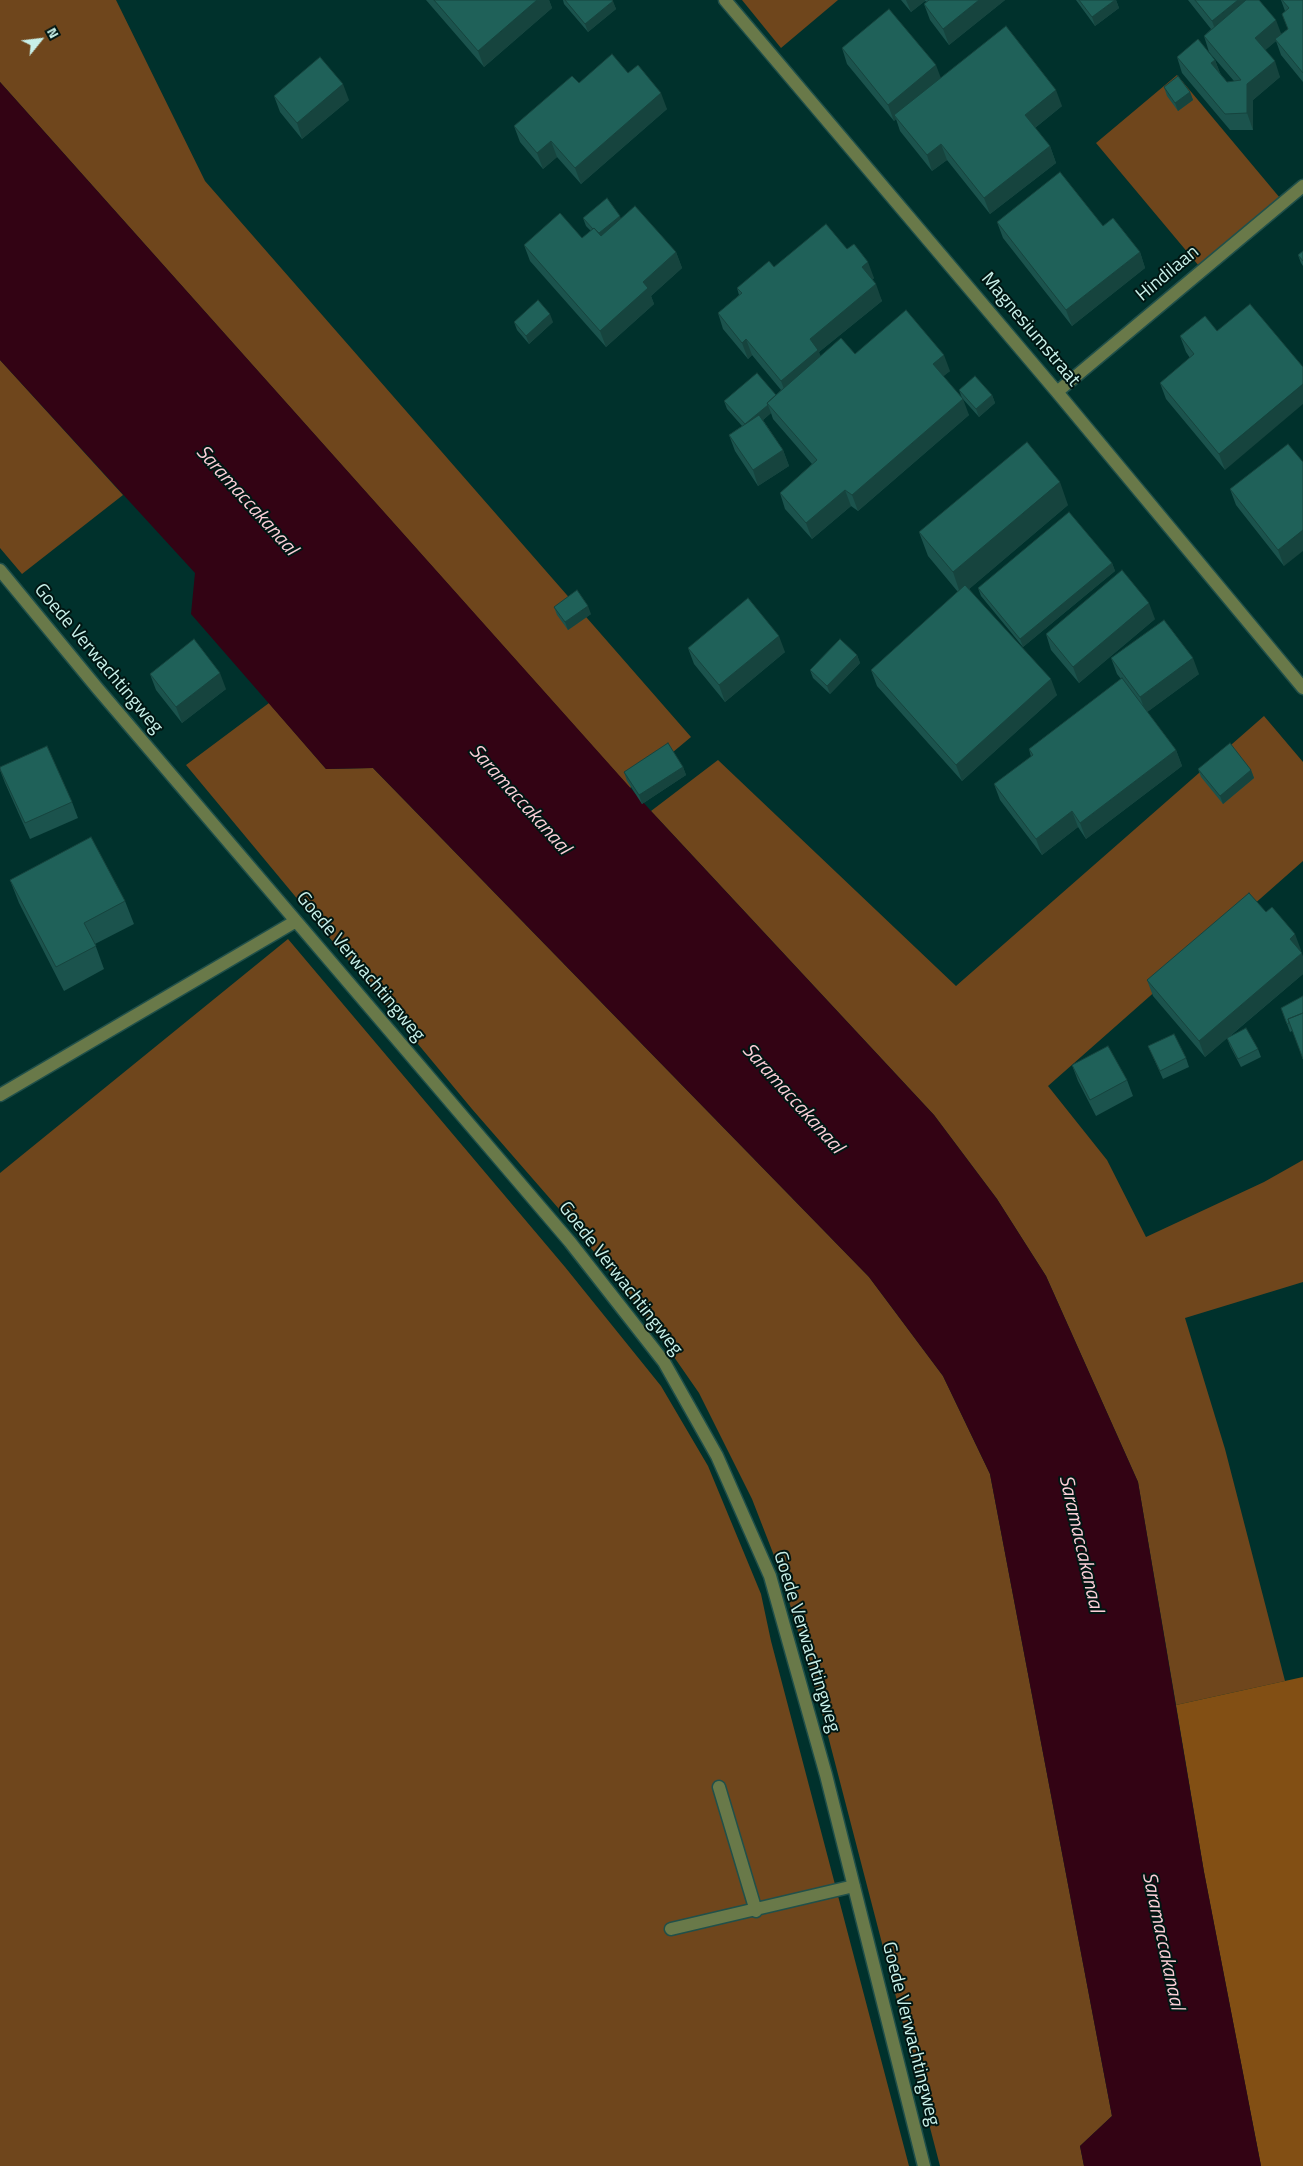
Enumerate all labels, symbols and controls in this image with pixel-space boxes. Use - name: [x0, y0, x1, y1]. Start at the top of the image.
- north arrow: [15, 15, 65, 65]
- text: N: [42, 23, 65, 42]
- street label: Hindilaan: [1132, 241, 1204, 307]
- street label: Magnesiumstraat: [976, 268, 1084, 392]
- water label: Saramaccakanaal: [190, 441, 302, 561]
- street label: Goede Verwachtingweg: [29, 579, 167, 739]
- water label: Saramaccakanaal: [463, 740, 575, 860]
- street label: Goede Verwachtingweg: [291, 887, 429, 1047]
- water label: Saramaccakanaal: [736, 1039, 848, 1159]
- street label: Goede Verwachtingweg: [553, 1198, 687, 1360]
- water label: Saramaccakanaal: [1053, 1473, 1107, 1615]
- street label: Goede Verwachtingweg: [768, 1548, 844, 1736]
- water label: Saramaccakanaal: [1136, 1870, 1188, 2012]
- street label: Goede Verwachtingweg: [876, 1940, 944, 2128]

